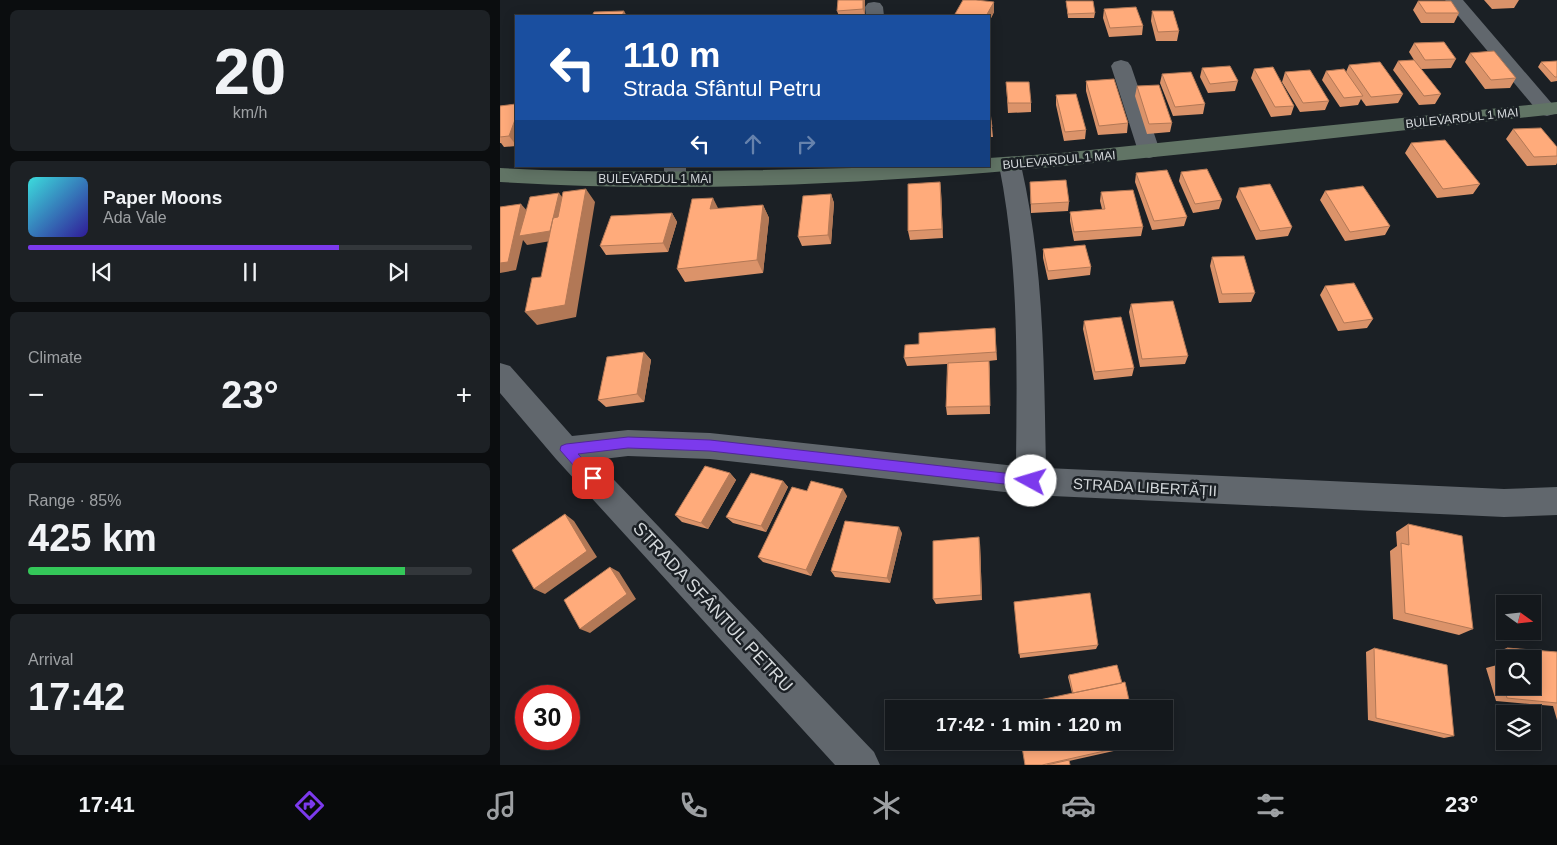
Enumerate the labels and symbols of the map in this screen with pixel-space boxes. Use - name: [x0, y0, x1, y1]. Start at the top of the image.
- street label: BULEVARDUL 1 MAI: [1405, 105, 1519, 131]
- street label: BULEVARDUL 1 MAI: [1002, 148, 1116, 172]
- street label: BULEVARDUL 1 MAI: [598, 172, 712, 186]
- position arrow: [1004, 454, 1056, 506]
- pin: [572, 457, 614, 499]
- street label: STRADA LIBERTĂȚII: [1073, 475, 1217, 499]
- street label: STRADA SFÂNTUL PETRU: [629, 518, 797, 696]
- north arrow: [1496, 595, 1541, 640]
- speed limit sign: 30: [515, 685, 580, 750]

